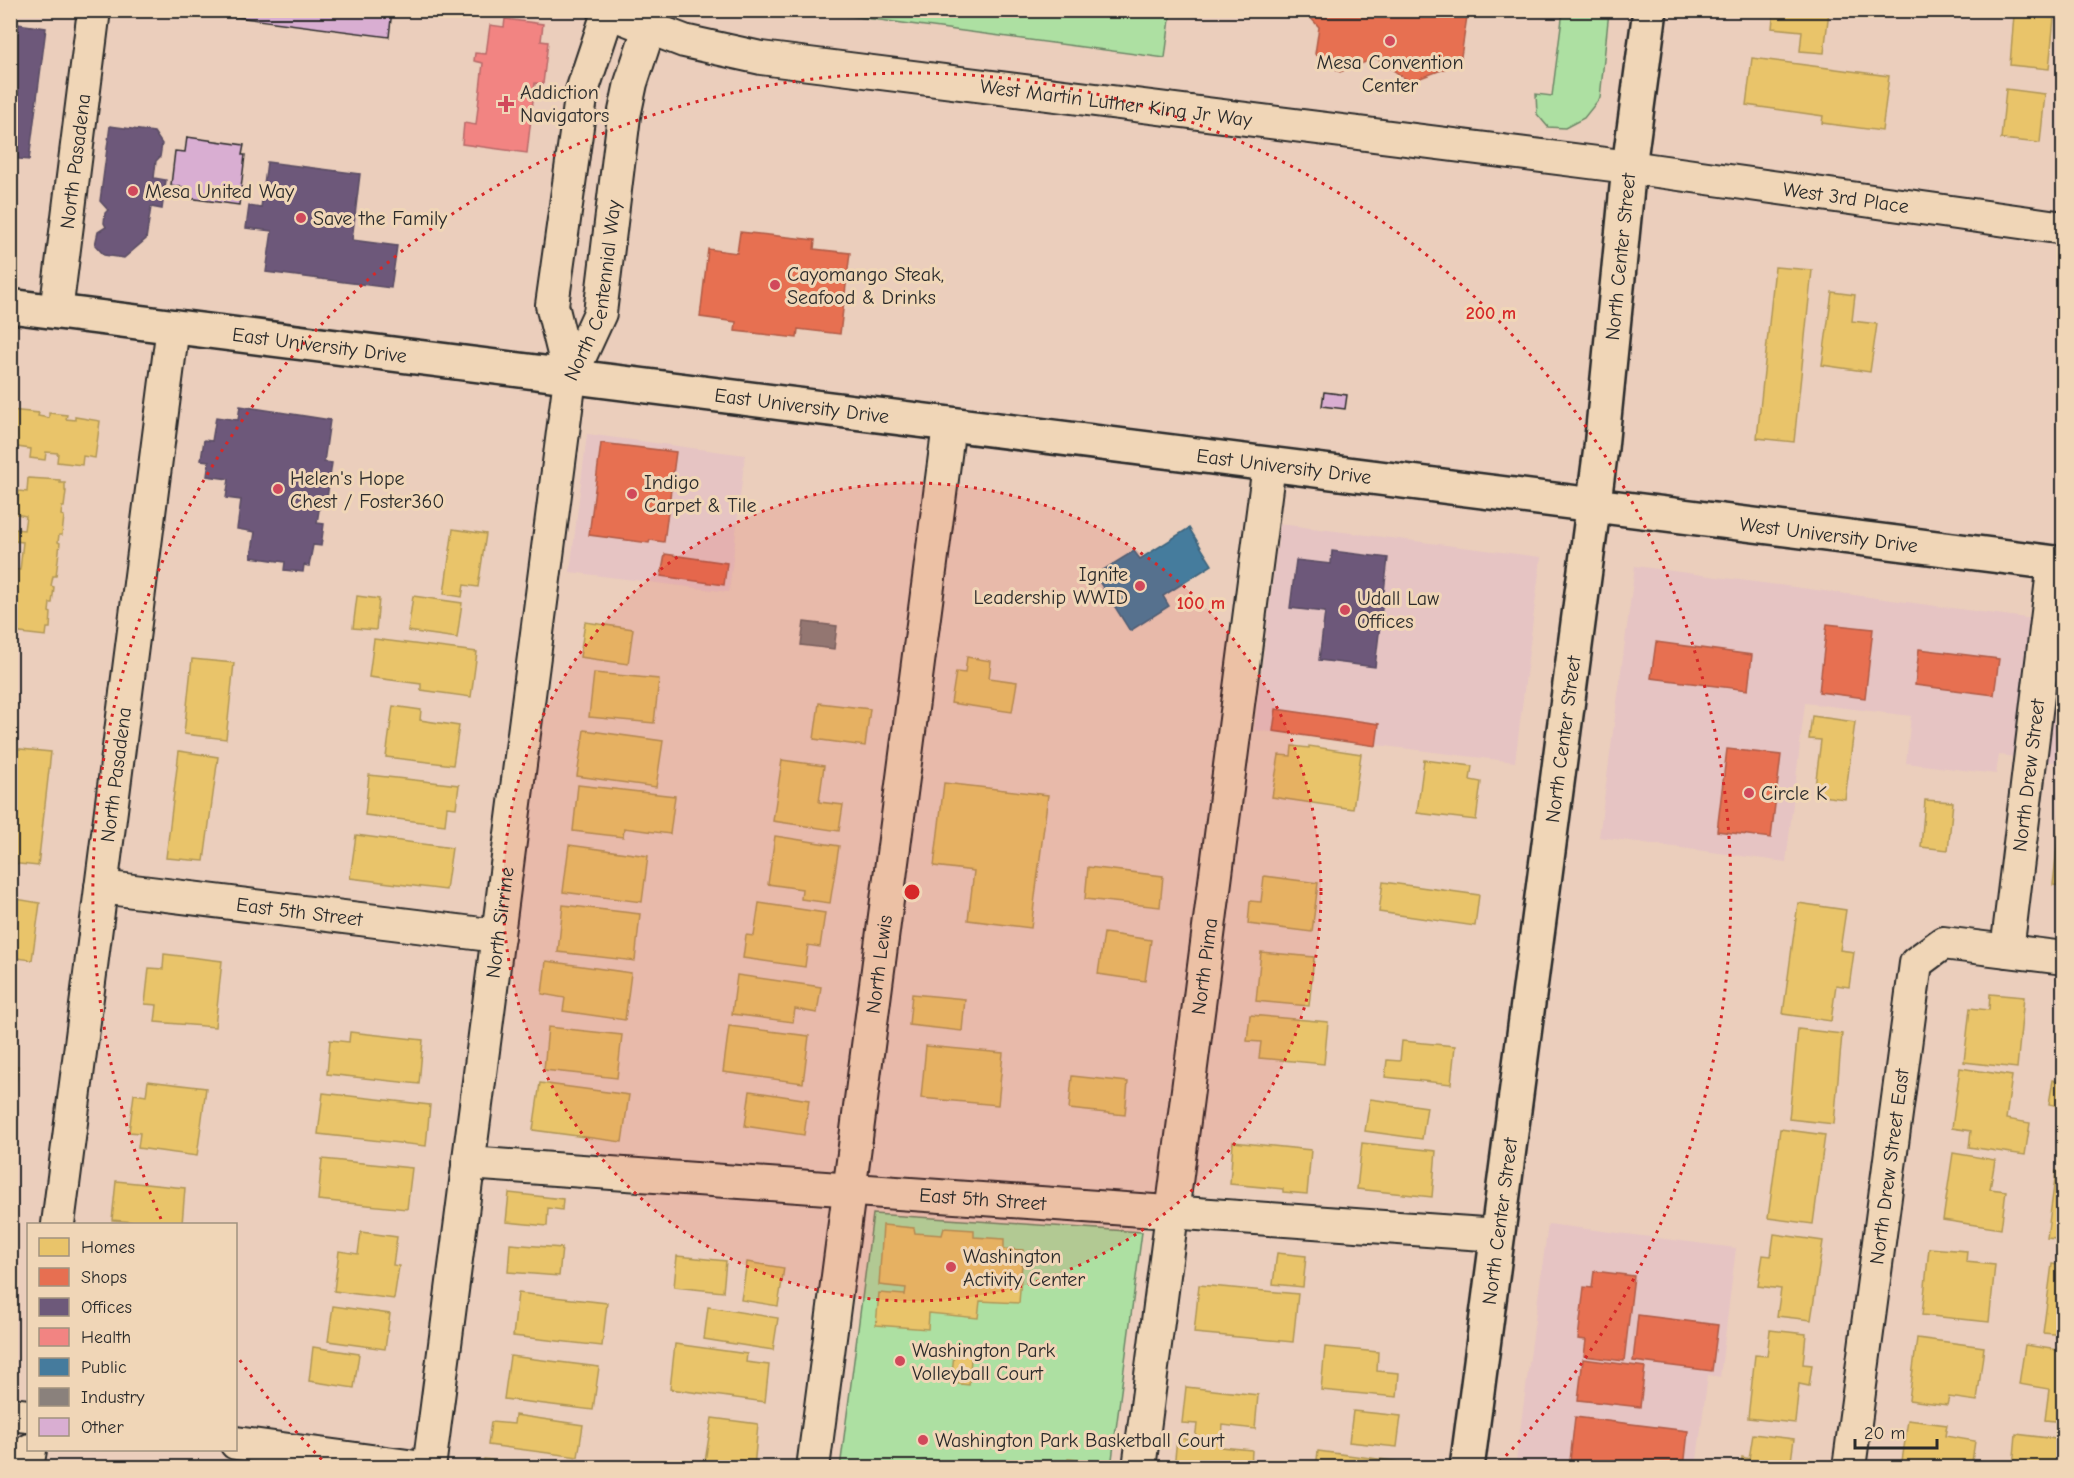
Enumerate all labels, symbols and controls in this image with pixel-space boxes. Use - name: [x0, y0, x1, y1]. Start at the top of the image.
- marker: Mesa Convention Center: [1383, 34, 1397, 48]
- place label: Mesa Convention Center: [1317, 51, 1463, 97]
- street label: West Martin Luther King Jr Way: [979, 74, 1253, 131]
- place label: Addiction Navigators: [520, 81, 609, 127]
- street label: North Pasadena: [55, 92, 95, 230]
- marker: Addiction Navigators: [497, 95, 515, 113]
- street label: North Center Street: [1600, 171, 1640, 342]
- street label: West 3rd Place: [1781, 177, 1910, 218]
- place label: Mesa United Way: [145, 180, 294, 203]
- marker: Mesa United Way: [126, 184, 140, 198]
- street label: North Centennial Way: [559, 199, 625, 384]
- place label: Save the Family: [313, 207, 447, 230]
- marker: Save the Family: [294, 211, 308, 225]
- place label: Cayomango Steak, Seafood & Drinks: [787, 263, 944, 309]
- marker: Cayomango Steak, Seafood & Drinks: [768, 278, 782, 292]
- text: 200 m: [1466, 303, 1516, 324]
- street label: East University Drive: [231, 323, 408, 367]
- street label: East University Drive: [713, 383, 890, 428]
- street label: East University Drive: [1195, 444, 1373, 488]
- place label: Helen's Hope Chest / Foster360: [290, 467, 445, 513]
- place label: Indigo Carpet & Tile: [644, 471, 757, 517]
- marker: Helen's Hope Chest / Foster360: [271, 482, 285, 496]
- marker: Indigo Carpet & Tile: [625, 487, 639, 501]
- street label: West University Drive: [1738, 512, 1919, 557]
- place label: Ignite Leadership WWID: [973, 563, 1128, 609]
- marker: Ignite Leadership WWID: [1133, 579, 1147, 593]
- place label: Udall Law Offices: [1357, 587, 1439, 633]
- text: 100 m: [1177, 593, 1225, 614]
- marker: Udall Law Offices: [1338, 603, 1352, 617]
- street label: North Center Street: [1540, 653, 1585, 824]
- street label: North Drew Street: [2008, 696, 2049, 853]
- street label: North Pasadena: [95, 706, 136, 844]
- place label: Circle K: [1761, 782, 1827, 805]
- marker: Circle K: [1742, 786, 1756, 800]
- street label: North Sirrine: [481, 866, 518, 980]
- centre of rings: [902, 882, 922, 902]
- street label: East 5th Street: [235, 892, 365, 931]
- street label: North Lewis: [861, 913, 897, 1015]
- street label: North Pima: [1186, 916, 1222, 1016]
- street label: North Drew Street East: [1865, 1066, 1914, 1266]
- street label: North Center Street: [1477, 1135, 1522, 1306]
- street label: East 5th Street: [918, 1183, 1048, 1215]
- legend: [27, 1223, 237, 1451]
- text: Homes: [81, 1237, 135, 1258]
- place label: Washington Activity Center: [963, 1245, 1085, 1291]
- marker: Washington Activity Center: [944, 1260, 958, 1274]
- text: Shops: [81, 1267, 127, 1288]
- text: Offices: [81, 1297, 132, 1318]
- text: Health: [81, 1327, 131, 1348]
- place label: Washington Park Volleyball Court: [912, 1339, 1056, 1385]
- marker: Washington Park Volleyball Court: [893, 1354, 907, 1368]
- text: Public: [81, 1357, 127, 1378]
- text: Industry: [81, 1387, 146, 1408]
- scale bar: [1855, 1412, 1938, 1450]
- text: Other: [81, 1417, 124, 1438]
- text: 20 m: [1864, 1423, 1905, 1444]
- place label: Washington Park Basketball Court: [935, 1429, 1225, 1452]
- marker: Washington Park Basketball Court: [916, 1433, 930, 1447]

